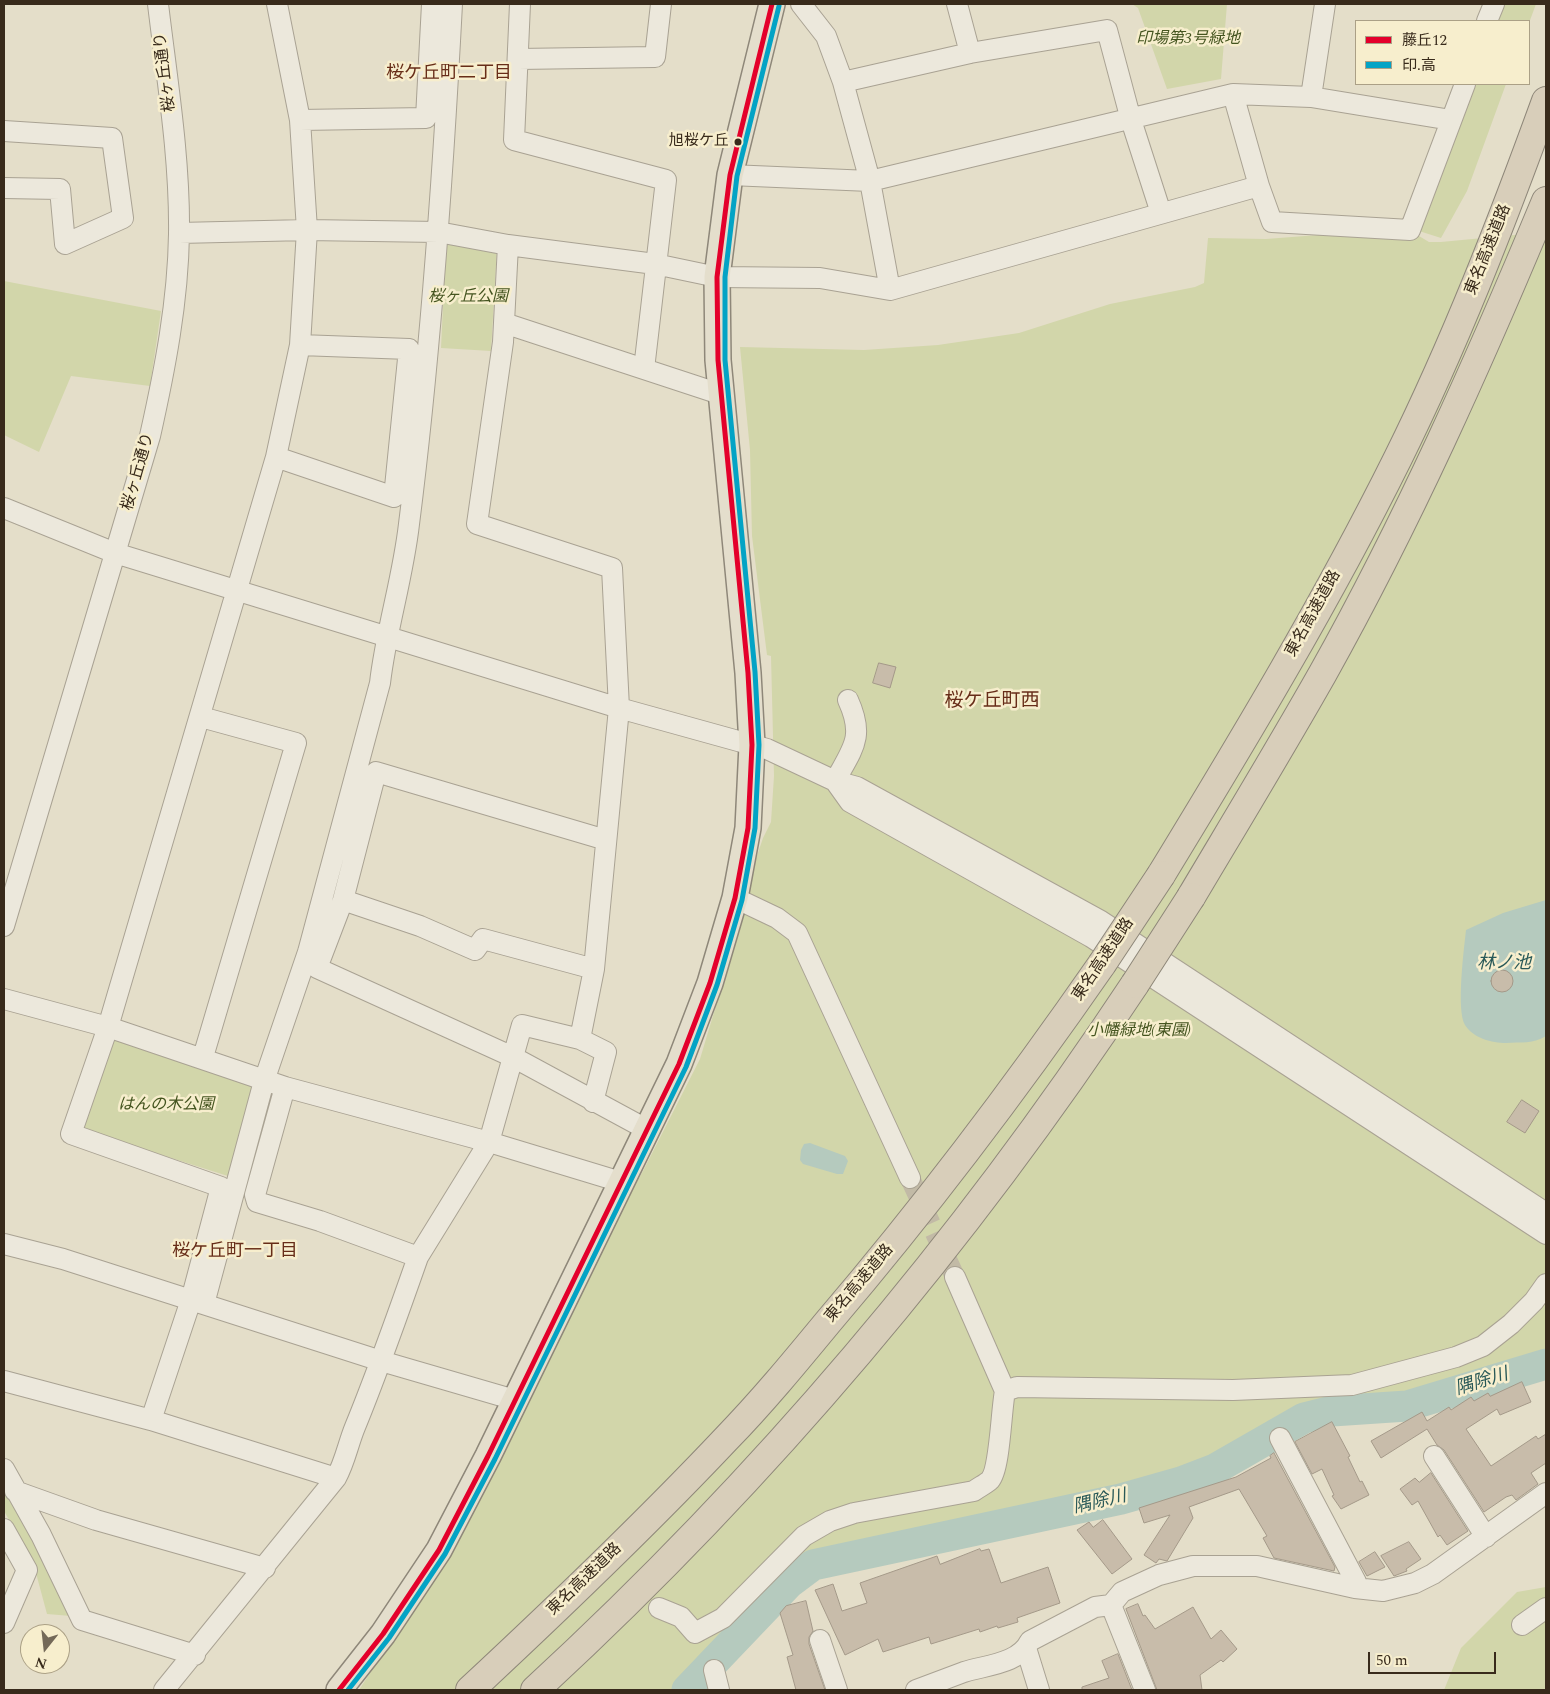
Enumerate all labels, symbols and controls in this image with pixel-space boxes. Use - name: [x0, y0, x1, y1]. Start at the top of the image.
- legend: [1355, 20, 1530, 85]
- text: 藤丘12: [1402, 29, 1447, 52]
- park label: 印場第3号緑地: [1136, 30, 1240, 50]
- street label: 桜ヶ丘通り: [152, 31, 180, 113]
- text: 印.高: [1402, 54, 1436, 77]
- district label: 桜ケ丘町二丁目: [386, 63, 512, 85]
- place label: 旭桜ケ丘: [669, 133, 729, 151]
- marker: 旭桜ケ丘: [733, 137, 743, 147]
- street label: 東名高速道路: [1462, 202, 1516, 298]
- park label: 桜ヶ丘公園: [428, 288, 508, 308]
- street label: 桜ヶ丘通り: [119, 431, 159, 513]
- street label: 東名高速道路: [1282, 567, 1346, 661]
- district label: 桜ケ丘町西: [945, 691, 1039, 713]
- street label: 東名高速道路: [1069, 915, 1139, 1005]
- water label: 林ノ池: [1477, 953, 1531, 975]
- park label: 小幡緑地(東園): [1087, 1022, 1191, 1042]
- park label: はんの木公園: [118, 1096, 214, 1116]
- district label: 桜ケ丘町一丁目: [172, 1241, 298, 1263]
- street label: 東名高速道路: [822, 1241, 898, 1327]
- water label: 隅除川: [1453, 1365, 1511, 1401]
- water label: 隅除川: [1071, 1486, 1129, 1520]
- street label: 東名高速道路: [544, 1540, 626, 1620]
- north arrow: [20, 1624, 70, 1674]
- scale bar: [1370, 1642, 1498, 1674]
- text: 50 m: [1376, 1649, 1408, 1672]
- text: N: [33, 1651, 49, 1675]

